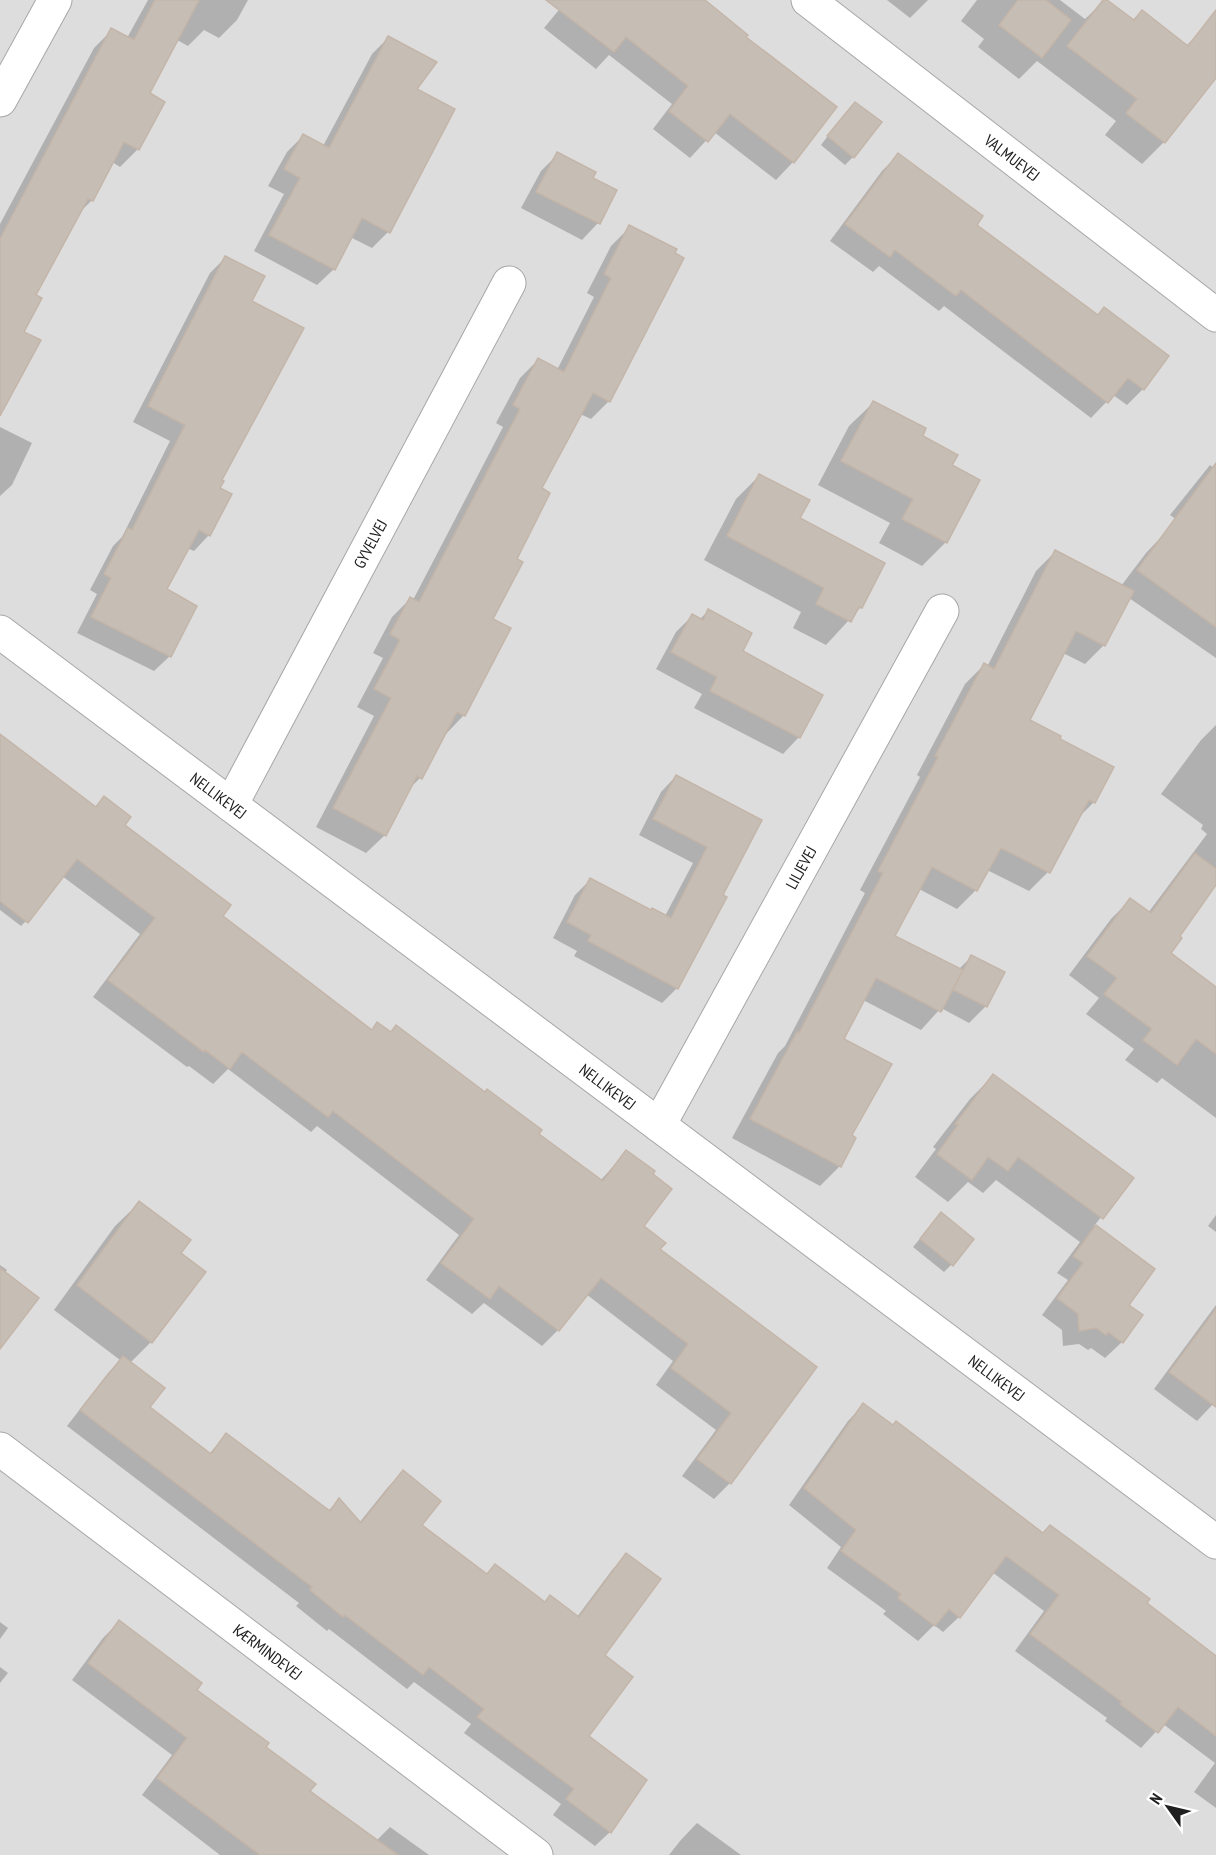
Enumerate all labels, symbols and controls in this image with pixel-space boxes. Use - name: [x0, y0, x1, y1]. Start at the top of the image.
- street label: VALMUEVEJ: [980, 129, 1044, 185]
- street label: GYVELVEJ: [349, 516, 391, 572]
- street label: NELLIKEVEJ: [186, 768, 251, 823]
- street label: LILJEVEJ: [781, 843, 821, 892]
- street label: NELLIKEVEJ: [575, 1059, 640, 1114]
- street label: NELLIKEVEJ: [965, 1350, 1029, 1406]
- street label: KÆRMINDEVEJ: [229, 1619, 306, 1684]
- north arrow: [1138, 1777, 1198, 1837]
- text: N: [1145, 1789, 1166, 1808]

